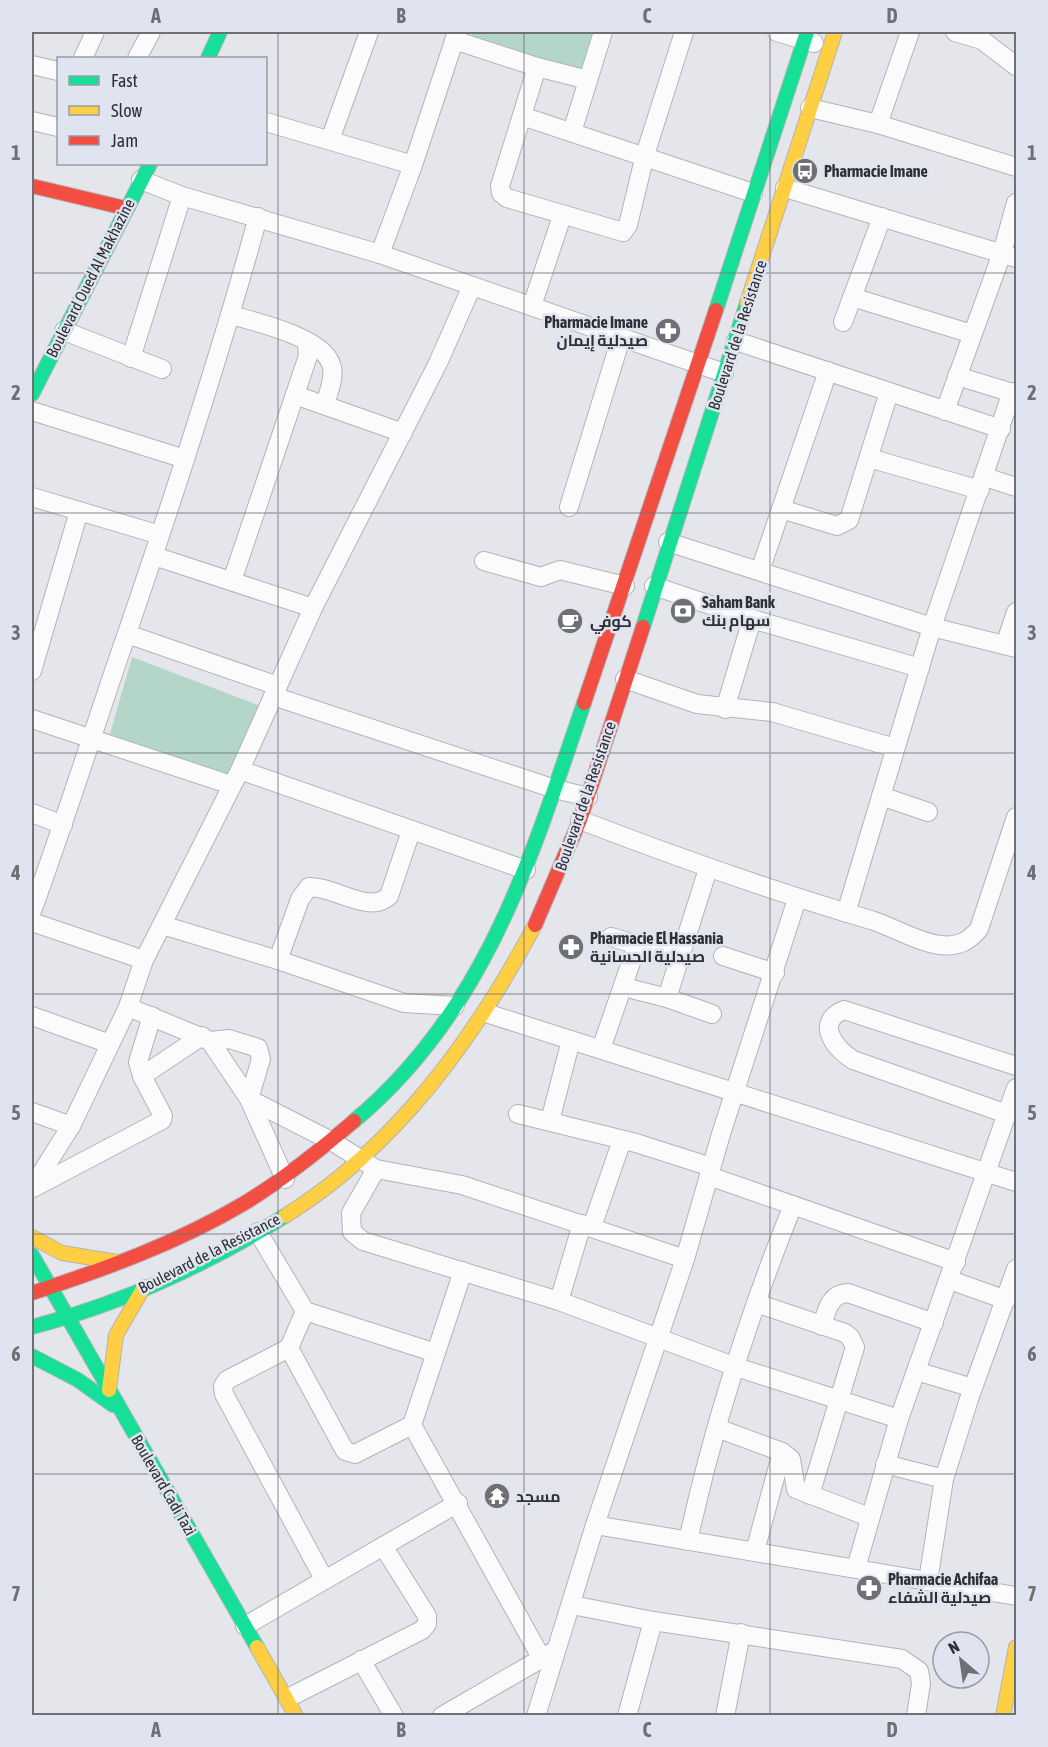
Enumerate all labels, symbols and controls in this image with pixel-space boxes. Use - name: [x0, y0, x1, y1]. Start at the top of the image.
- text: A: [150, 4, 161, 27]
- text: B: [396, 4, 406, 27]
- text: C: [643, 4, 652, 27]
- text: D: [886, 4, 898, 27]
- legend: [57, 57, 267, 165]
- text: Fast: [111, 70, 138, 91]
- text: Slow: [111, 100, 142, 121]
- text: Jam: [111, 130, 138, 151]
- text: 1: [11, 141, 21, 164]
- text: 1: [1027, 141, 1037, 164]
- bus stop icon: Pharmacie Imane: [790, 156, 820, 186]
- place label: Pharmacie Imane: [824, 162, 928, 180]
- street label: Boulevard Oued Al Makhazine: [42, 196, 138, 360]
- street label: Boulevard de la Resistance: [704, 258, 770, 412]
- place label: Pharmacie Imane صيدلية إيمان: [544, 313, 648, 352]
- pharmacy icon: Pharmacie Imane صيدلية إيمان: [653, 316, 683, 346]
- text: 2: [11, 381, 21, 404]
- text: 2: [1027, 381, 1037, 404]
- place label: Saham Bank سهام بنك: [702, 593, 776, 632]
- bank icon: Saham Bank سهام بنك: [668, 596, 698, 626]
- cafe icon: كوفي: [555, 606, 585, 636]
- place label: كوفي: [590, 612, 632, 634]
- text: 3: [11, 621, 21, 644]
- text: 3: [1027, 621, 1037, 644]
- street label: Boulevard de la Resistance: [551, 719, 619, 873]
- text: 4: [10, 861, 21, 884]
- text: 4: [1026, 861, 1037, 884]
- place label: Pharmacie El Hassania صيدلية الحسانية: [590, 929, 723, 965]
- pharmacy icon: Pharmacie El Hassania صيدلية الحسانية: [556, 932, 586, 962]
- text: 5: [11, 1101, 21, 1124]
- text: 5: [1027, 1101, 1037, 1124]
- street label: Boulevard de la Resistance: [135, 1209, 283, 1297]
- text: 6: [11, 1342, 21, 1365]
- text: 6: [1027, 1342, 1037, 1365]
- street label: Boulevard Cadi Tazi: [128, 1431, 200, 1539]
- temple icon: مسجد: [482, 1481, 512, 1511]
- place label: مسجد: [516, 1487, 561, 1505]
- place label: Pharmacie Achifaa صيدلية الشفاء: [888, 1570, 998, 1606]
- pharmacy icon: Pharmacie Achifaa صيدلية الشفاء: [854, 1573, 884, 1603]
- text: 7: [11, 1582, 21, 1605]
- text: 7: [1027, 1582, 1037, 1605]
- north arrow: [931, 1630, 991, 1690]
- text: N: [945, 1637, 962, 1657]
- text: A: [150, 1718, 161, 1741]
- text: B: [396, 1718, 406, 1741]
- text: C: [643, 1718, 652, 1741]
- text: D: [886, 1718, 898, 1741]

